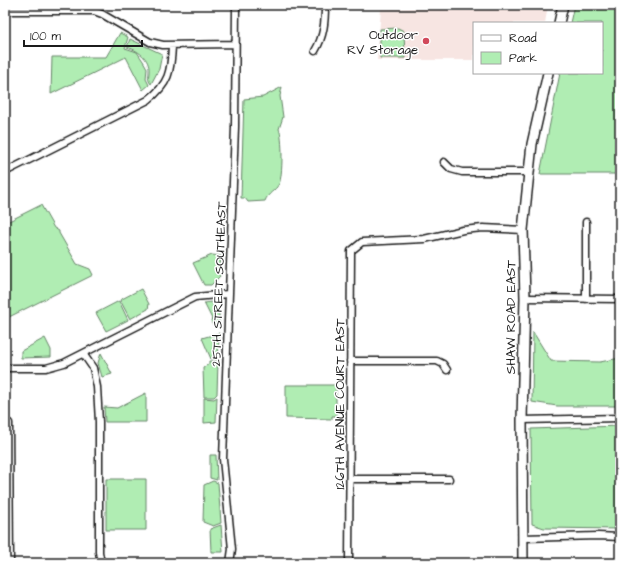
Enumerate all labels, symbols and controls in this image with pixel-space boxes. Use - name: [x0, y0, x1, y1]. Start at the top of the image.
- scale bar: [24, 22, 142, 48]
- legend: [473, 22, 603, 74]
- place label: Outdoor RV Storage: [347, 26, 418, 60]
- text: 100 m: [30, 28, 61, 45]
- text: Road: [509, 30, 537, 47]
- marker: Outdoor RV Storage: [421, 36, 431, 46]
- text: Park: [509, 50, 537, 67]
- street label: 25TH STREET SOUTHEAST: [207, 200, 231, 367]
- street label: SHAW ROAD EAST: [502, 259, 520, 374]
- street label: 126TH AVENUE COURT EAST: [331, 318, 349, 490]

